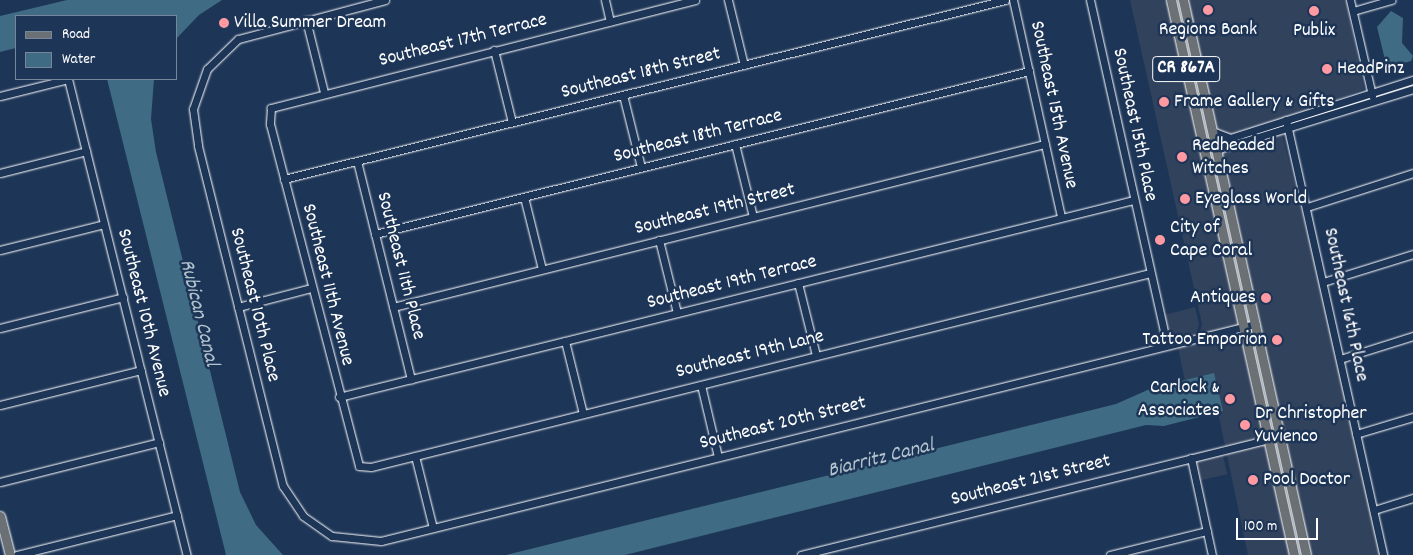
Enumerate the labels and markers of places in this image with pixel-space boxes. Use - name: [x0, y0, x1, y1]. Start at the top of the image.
- marker: Regions Bank: [1202, 4, 1214, 16]
- marker: Publix: [1308, 5, 1320, 17]
- place label: Villa Summer Dream: [234, 11, 386, 35]
- marker: Villa Summer Dream: [218, 17, 230, 29]
- place label: Regions Bank: [1159, 18, 1257, 42]
- place label: Publix: [1293, 19, 1335, 43]
- place label: HeadPinz: [1337, 57, 1404, 81]
- marker: HeadPinz: [1321, 63, 1333, 75]
- place label: Frame Gallery & Gifts: [1174, 90, 1335, 114]
- marker: Frame Gallery & Gifts: [1158, 96, 1170, 108]
- place label: Redheaded Witches: [1192, 134, 1275, 181]
- marker: Redheaded Witches: [1176, 151, 1188, 163]
- place label: Eyeglass World: [1195, 187, 1307, 211]
- marker: Eyeglass World: [1179, 193, 1191, 205]
- place label: City of Cape Coral: [1170, 216, 1252, 263]
- marker: City of Cape Coral: [1154, 234, 1166, 246]
- place label: Antiques: [1190, 286, 1256, 310]
- marker: Antiques: [1260, 292, 1272, 304]
- place label: Tattoo Emporion: [1142, 328, 1267, 352]
- marker: Tattoo Emporion: [1271, 334, 1283, 346]
- place label: Carlock & Associates: [1138, 376, 1220, 423]
- marker: Carlock & Associates: [1224, 393, 1236, 405]
- place label: Dr Christopher Yuvienco: [1255, 402, 1367, 449]
- marker: Dr Christopher Yuvienco: [1239, 419, 1251, 431]
- place label: Pool Doctor: [1263, 468, 1350, 492]
- marker: Pool Doctor: [1247, 474, 1259, 486]

